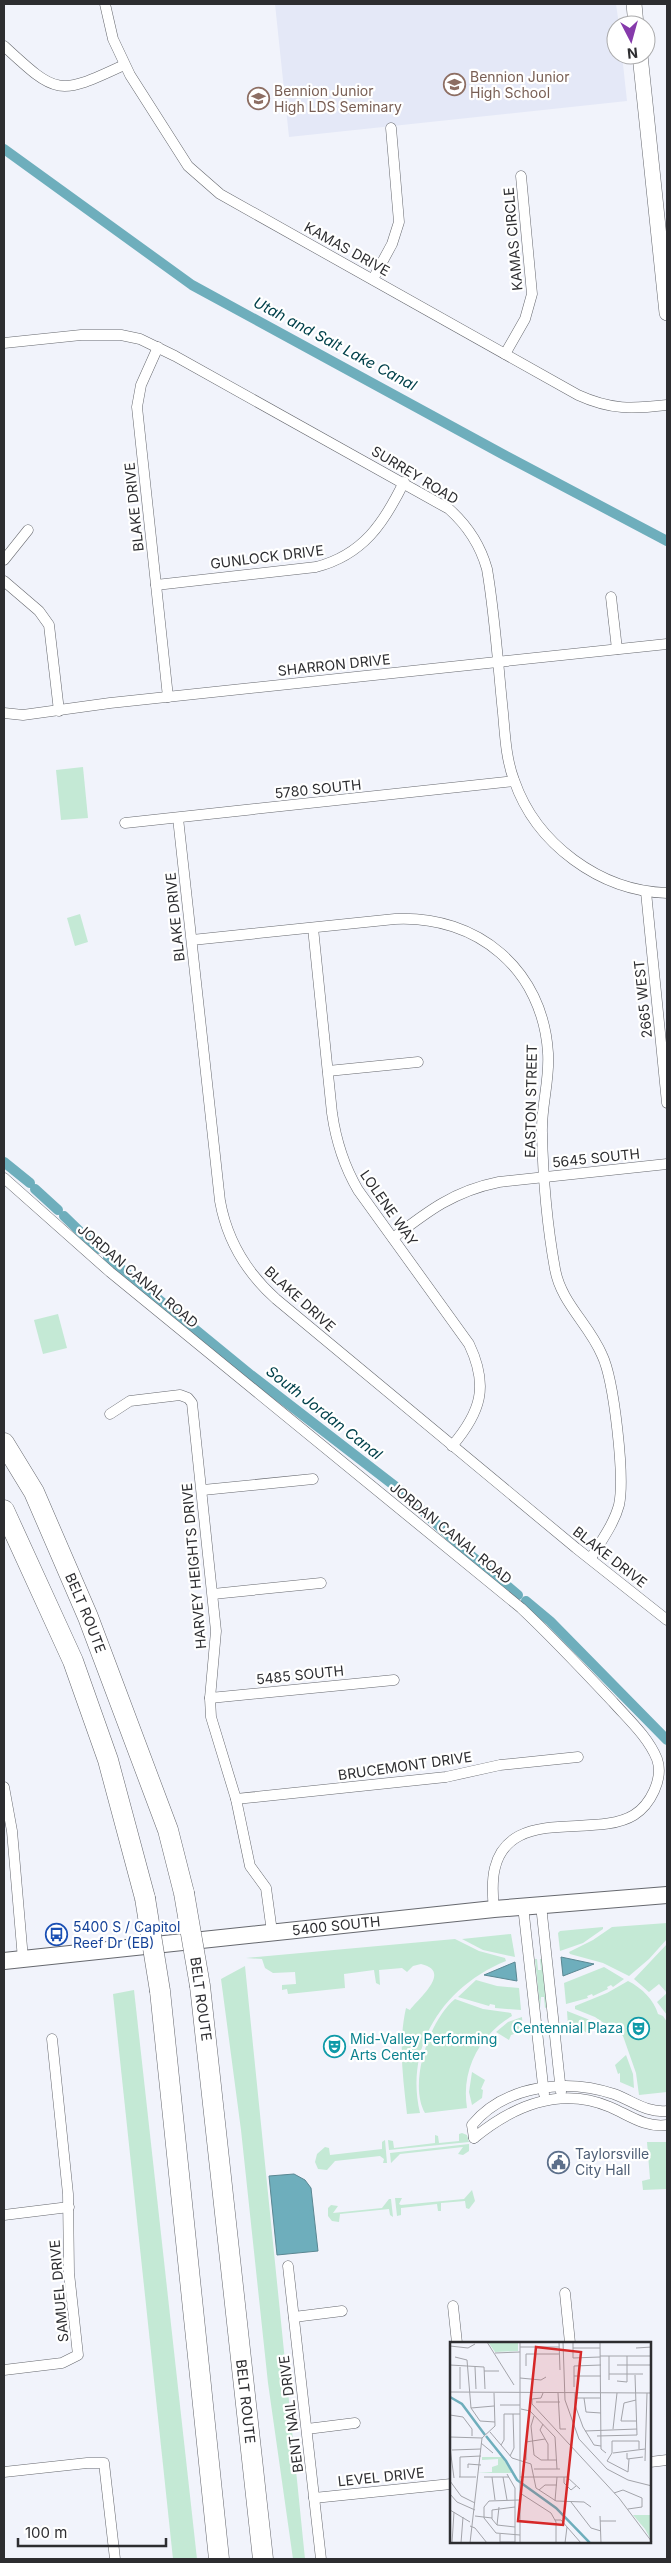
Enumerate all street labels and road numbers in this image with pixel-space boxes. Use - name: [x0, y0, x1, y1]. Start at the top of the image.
- street label: KAMAS CIRCLE: [500, 187, 525, 292]
- street label: KAMAS DRIVE: [301, 218, 393, 279]
- street label: SURREY ROAD: [369, 442, 462, 507]
- street label: BLAKE DRIVE: [120, 462, 147, 552]
- street label: GUNLOCK DRIVE: [209, 541, 325, 572]
- street label: SHARRON DRIVE: [277, 650, 391, 679]
- street label: 5780 SOUTH: [274, 775, 362, 802]
- street label: BLAKE DRIVE: [161, 872, 188, 962]
- street label: 2665 WEST: [630, 959, 655, 1039]
- street label: EASTON STREET: [521, 1044, 540, 1158]
- street label: 5645 SOUTH: [551, 1144, 641, 1171]
- street label: LOLENE WAY: [357, 1167, 422, 1249]
- street label: JORDAN CANAL ROAD: [75, 1220, 202, 1331]
- street label: BLAKE DRIVE: [261, 1262, 339, 1335]
- street label: JORDAN CANAL ROAD: [387, 1478, 516, 1587]
- street label: HARVEY HEIGHTS DRIVE: [178, 1482, 209, 1650]
- street label: BLAKE DRIVE: [570, 1522, 651, 1591]
- street label: BELT ROUTE: [62, 1570, 110, 1655]
- street label: 5485 SOUTH: [255, 1661, 345, 1688]
- street label: BRUCEMONT DRIVE: [337, 1748, 473, 1783]
- street label: 5400 SOUTH: [291, 1912, 381, 1938]
- street label: BELT ROUTE: [187, 1956, 216, 2042]
- street label: SAMUEL DRIVE: [46, 2239, 71, 2343]
- street label: BENT NAIL DRIVE: [275, 2355, 306, 2474]
- street label: BELT ROUTE: [233, 2358, 259, 2445]
- street label: LEVEL DRIVE: [337, 2463, 425, 2490]

